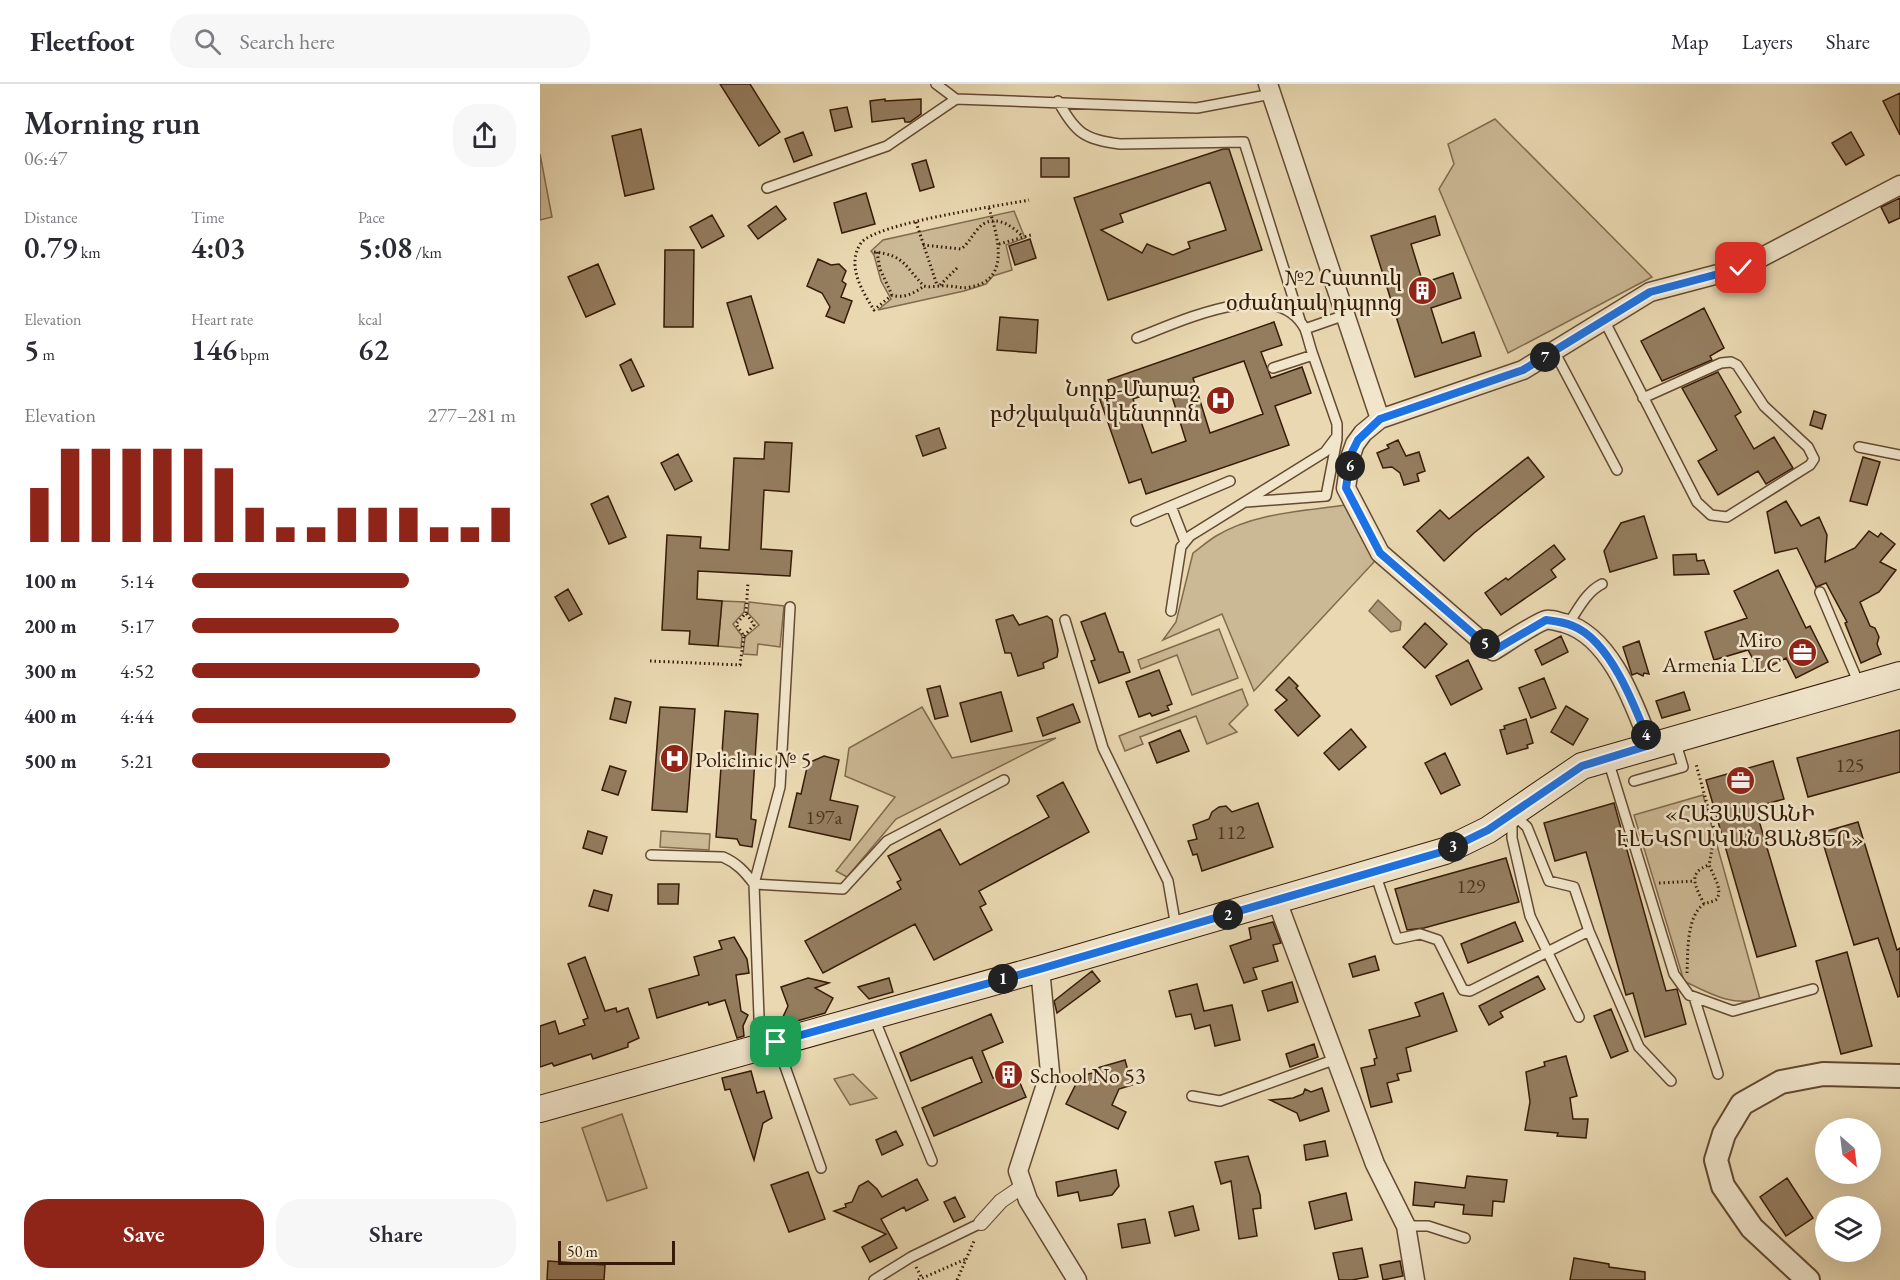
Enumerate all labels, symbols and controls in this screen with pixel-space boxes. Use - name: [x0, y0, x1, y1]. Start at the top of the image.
- search box: [170, 14, 590, 68]
- text: Fleetfoot: [30, 23, 134, 59]
- icon: search: [191, 25, 224, 58]
- text: Search here: [239, 27, 335, 56]
- text: Map: [1671, 28, 1709, 55]
- text: Layers: [1742, 28, 1793, 55]
- text: Share: [1826, 28, 1870, 55]
- text: Morning run: [24, 101, 201, 144]
- button: share: [453, 104, 516, 167]
- text: 06:47: [24, 145, 67, 171]
- text: Distance: [24, 207, 77, 228]
- text: Time: [191, 207, 224, 228]
- text: Pace: [358, 207, 385, 228]
- text: 0.79: [24, 228, 77, 267]
- text: 4:03: [191, 228, 245, 267]
- text: 5:08: [358, 228, 412, 267]
- text: km: [77, 242, 101, 263]
- text: /km: [412, 242, 442, 263]
- pin: [1715, 242, 1766, 293]
- icon: check: [1724, 251, 1757, 284]
- place label: №2 Հատուկ օժանդակ դպրոց: [1226, 263, 1402, 317]
- building icon: №2 Հատուկ օժանդակ դպրոց: [1407, 274, 1439, 306]
- text: Elevation: [24, 309, 82, 330]
- text: Heart rate: [191, 309, 253, 330]
- text: kcal: [358, 309, 382, 330]
- text: 5: [24, 330, 39, 369]
- text: 146: [191, 330, 237, 369]
- text: 62: [358, 330, 389, 369]
- pin: 7: [1530, 342, 1560, 372]
- text: m: [39, 344, 55, 365]
- text: bpm: [237, 344, 269, 365]
- text: 7: [1541, 346, 1549, 367]
- place label: Նորք-Մարաշ բժշկական կենտրոն: [990, 374, 1200, 428]
- hospital icon: Նորք-Մարաշ բժշկական կենտրոն: [1205, 385, 1237, 417]
- text: Elevation: [24, 402, 96, 428]
- text: 277–281 m: [428, 402, 516, 428]
- pin: 6: [1335, 451, 1365, 481]
- text: 6: [1346, 455, 1354, 476]
- text: 100 m: [24, 568, 77, 594]
- text: 5:14: [120, 568, 154, 594]
- text: 200 m: [24, 613, 77, 639]
- text: 5:17: [120, 613, 154, 639]
- place label: Miro Armenia LLC: [1661, 625, 1782, 679]
- pin: 5: [1470, 629, 1500, 659]
- text: 5: [1481, 633, 1489, 654]
- office icon: Miro Armenia LLC: [1787, 636, 1819, 668]
- text: 300 m: [24, 658, 77, 684]
- text: 4:52: [120, 658, 154, 684]
- text: 400 m: [24, 703, 77, 729]
- text: 4:44: [120, 703, 154, 729]
- pin: 4: [1631, 720, 1661, 750]
- text: 4: [1642, 724, 1650, 745]
- hospital icon: Policlinic № 5: [658, 743, 690, 775]
- place label: Policlinic № 5: [695, 745, 811, 774]
- text: 500 m: [24, 748, 77, 774]
- text: 5:21: [120, 748, 154, 774]
- house number: 125: [1836, 752, 1864, 778]
- office icon: «ՀԱՅԱՍՏԱՆԻ ԷԼԵԿՏՐԱԿԱՆ ՑԱՆՑԵՐ»: [1724, 765, 1756, 797]
- place label: «ՀԱՅԱՍՏԱՆԻ ԷԼԵԿՏՐԱԿԱՆ ՑԱՆՑԵՐ»: [1616, 799, 1864, 853]
- house number: 197a: [806, 804, 842, 830]
- house number: 112: [1217, 819, 1246, 845]
- pin: 3: [1438, 832, 1468, 862]
- text: 3: [1449, 836, 1457, 857]
- house number: 129: [1457, 873, 1486, 899]
- pin: 2: [1213, 900, 1243, 930]
- text: 2: [1224, 904, 1232, 925]
- pin: 1: [988, 964, 1018, 994]
- text: 1: [999, 968, 1007, 989]
- pin: [750, 1016, 801, 1067]
- icon: arrive: [759, 1025, 792, 1058]
- building icon: School No 53: [993, 1059, 1025, 1091]
- place label: School No 53: [1030, 1061, 1145, 1090]
- north arrow: [1815, 1118, 1881, 1184]
- map controls: [1815, 1118, 1881, 1262]
- button: layers: [1815, 1196, 1881, 1262]
- button: Save: [24, 1199, 264, 1268]
- button: Share: [276, 1199, 516, 1268]
- scale bar: [558, 1238, 675, 1266]
- text: 50 m: [567, 1241, 598, 1262]

